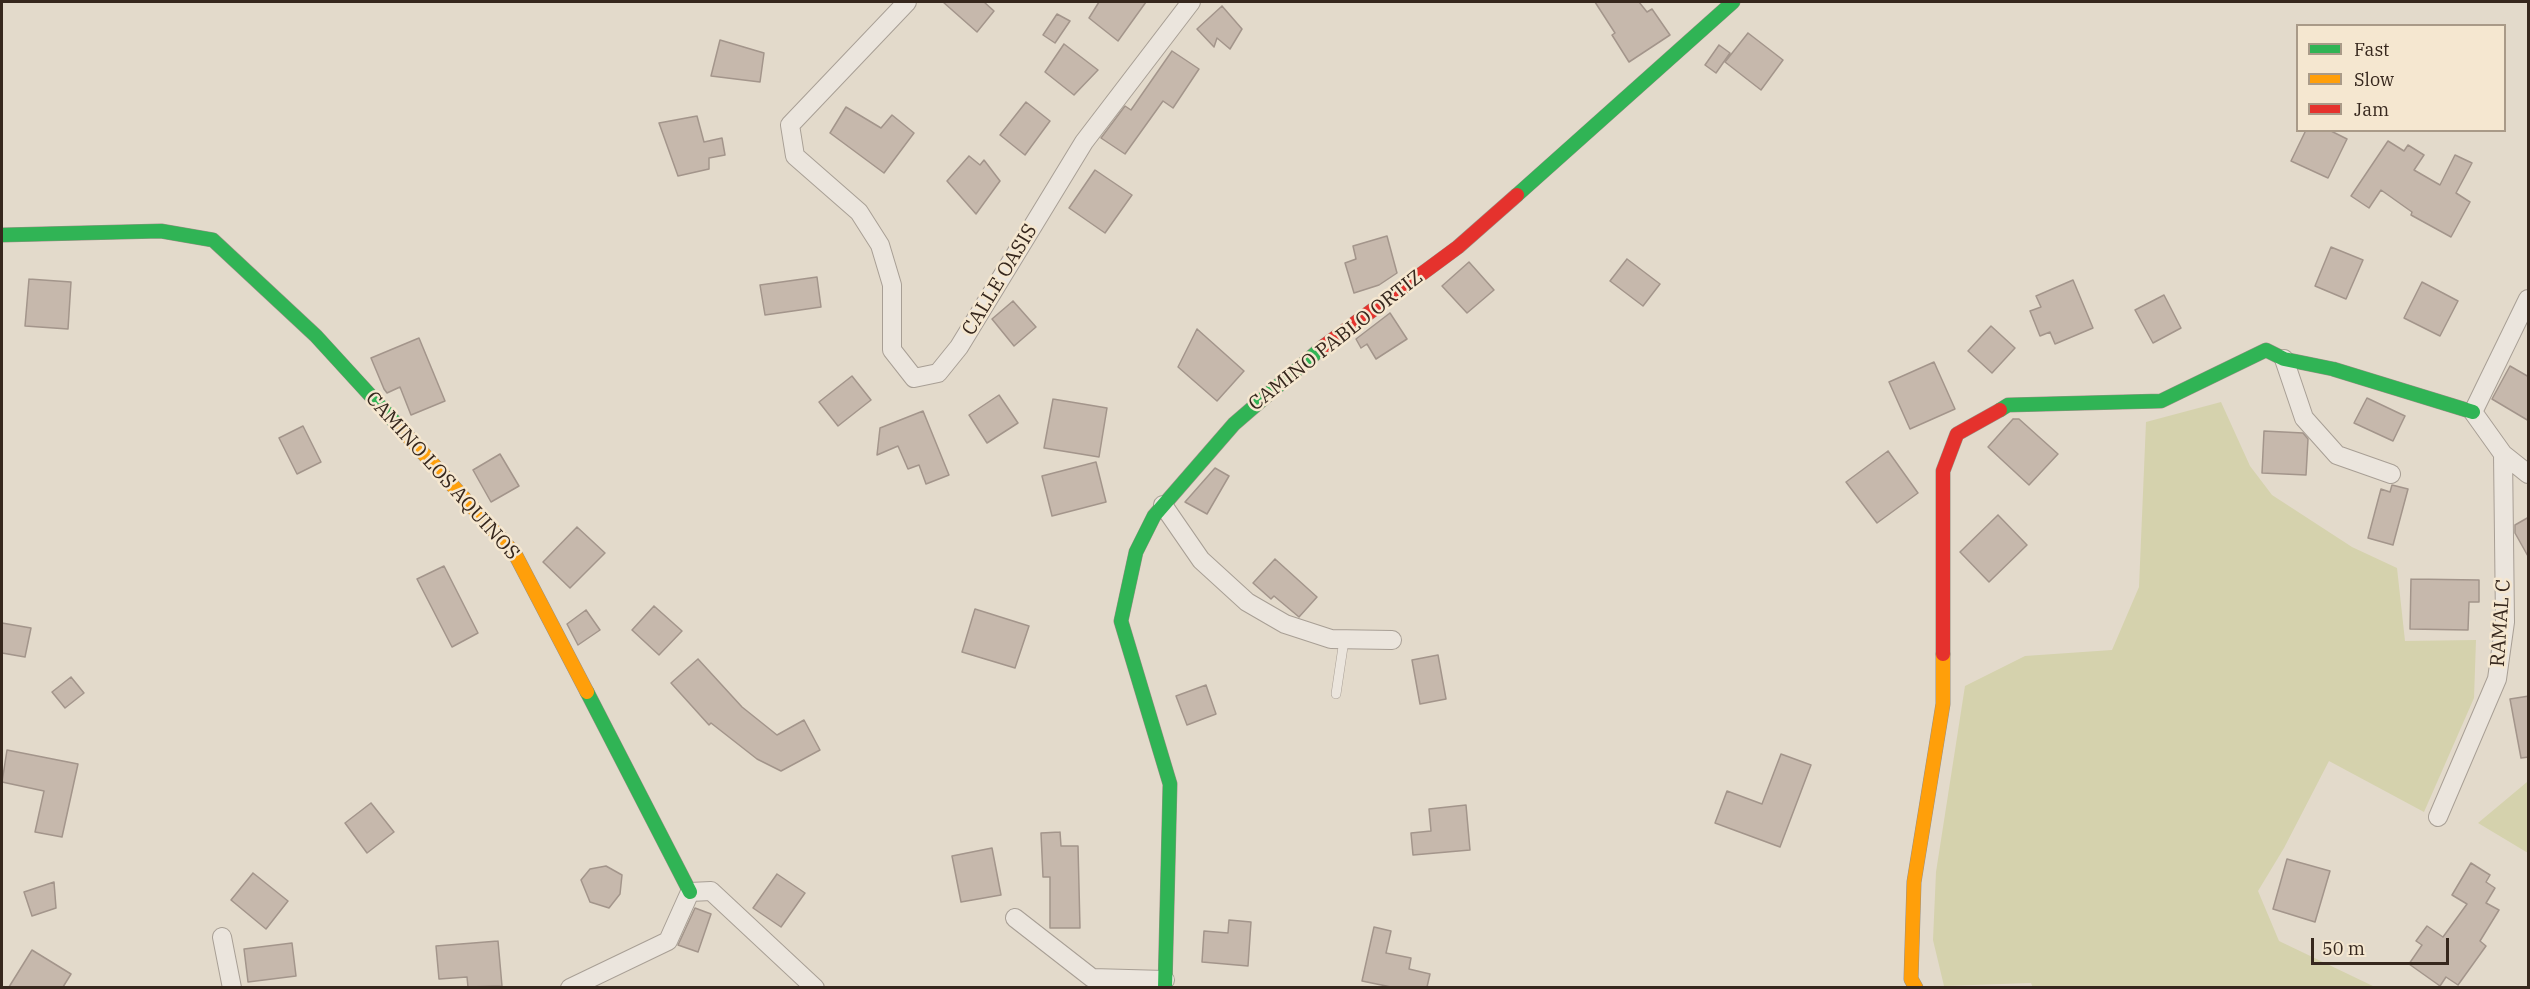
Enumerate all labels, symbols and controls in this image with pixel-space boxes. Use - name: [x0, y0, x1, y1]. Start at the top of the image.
- legend: [2296, 24, 2506, 132]
- text: Fast: [2354, 38, 2389, 61]
- text: Slow: [2354, 68, 2394, 91]
- text: Jam: [2354, 98, 2389, 121]
- street label: CALLE OASIS: [957, 220, 1043, 340]
- street label: CAMINO PABLO ORTIZ: [1244, 266, 1428, 416]
- street label: CAMINO LOS AQUINOS: [360, 387, 524, 565]
- street label: RAMAL C: [2486, 578, 2516, 668]
- scale bar: [2314, 926, 2452, 964]
- text: 50 m: [2322, 937, 2365, 960]

